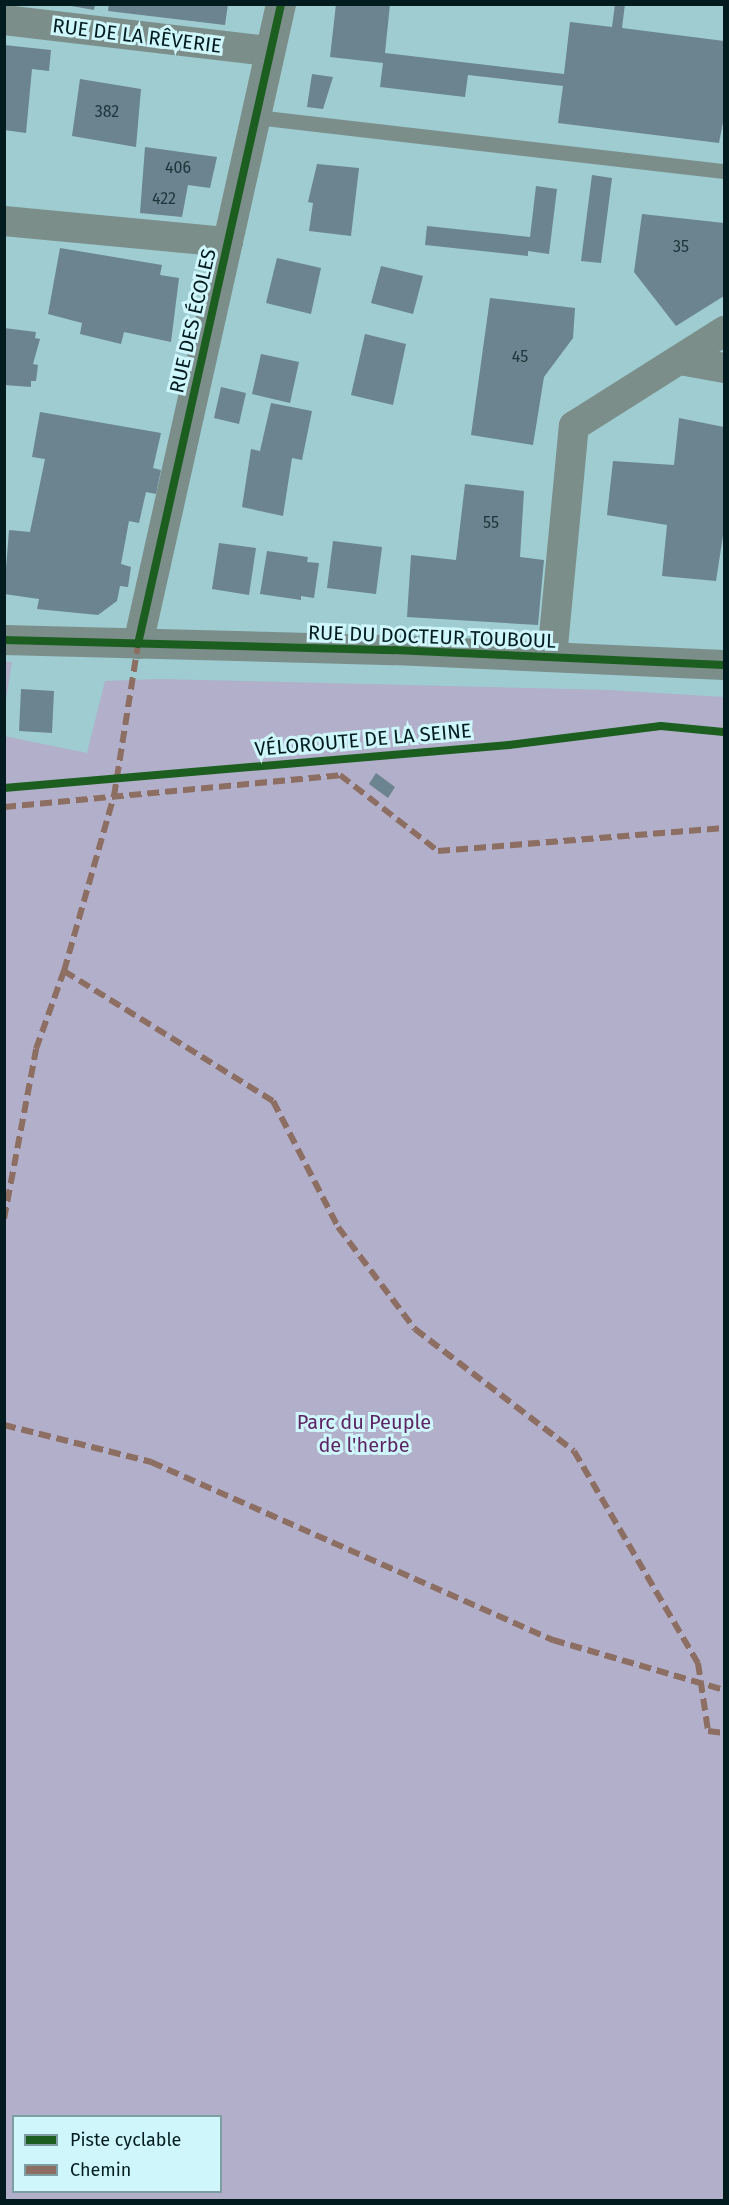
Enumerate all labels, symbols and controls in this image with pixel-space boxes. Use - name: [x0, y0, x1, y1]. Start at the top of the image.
- street label: RUE DE LA RÊVERIE: [51, 14, 223, 58]
- house number: 382: [95, 102, 119, 122]
- house number: 406: [165, 158, 191, 178]
- house number: 422: [152, 189, 176, 209]
- house number: 35: [673, 237, 689, 257]
- street label: RUE DES ÉCOLES: [165, 247, 221, 395]
- house number: 45: [512, 347, 528, 367]
- house number: 55: [483, 513, 499, 533]
- street label: RUE DU DOCTEUR TOUBOUL: [308, 621, 556, 653]
- street label: VÉLOROUTE DE LA SEINE: [254, 719, 472, 761]
- park label: Parc du Peuple de l'herbe: [297, 1411, 431, 1458]
- legend: [12, 2115, 222, 2193]
- text: Piste cyclable: [70, 2129, 181, 2151]
- text: Chemin: [70, 2159, 131, 2181]

